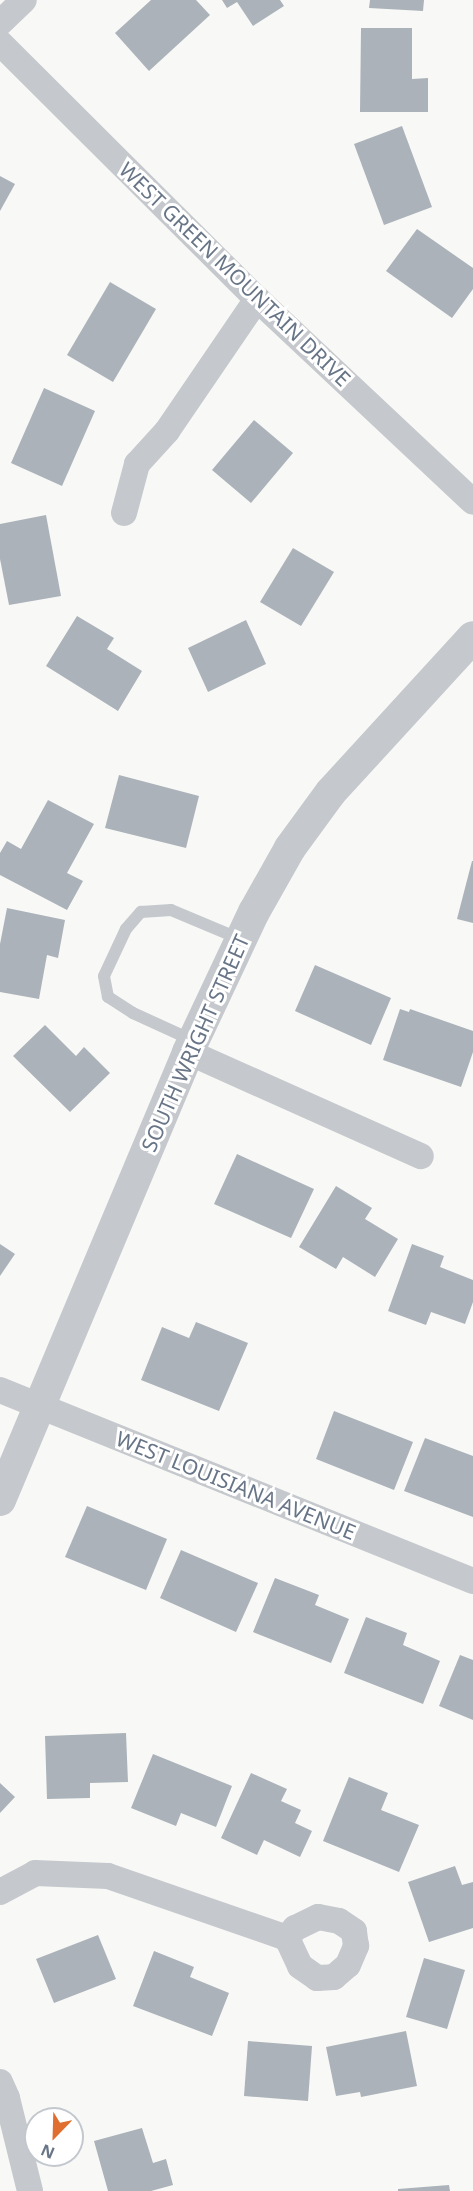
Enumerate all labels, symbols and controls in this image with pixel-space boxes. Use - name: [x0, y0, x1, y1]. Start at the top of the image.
- street label: WEST GREEN MOUNTAIN DRIVE: [114, 157, 356, 391]
- street label: SOUTH WRIGHT STREET: [136, 931, 254, 1155]
- street label: WEST LOUISIANA AVENUE: [113, 1425, 359, 1545]
- north arrow: [24, 2107, 84, 2167]
- text: N: [37, 2139, 58, 2164]

